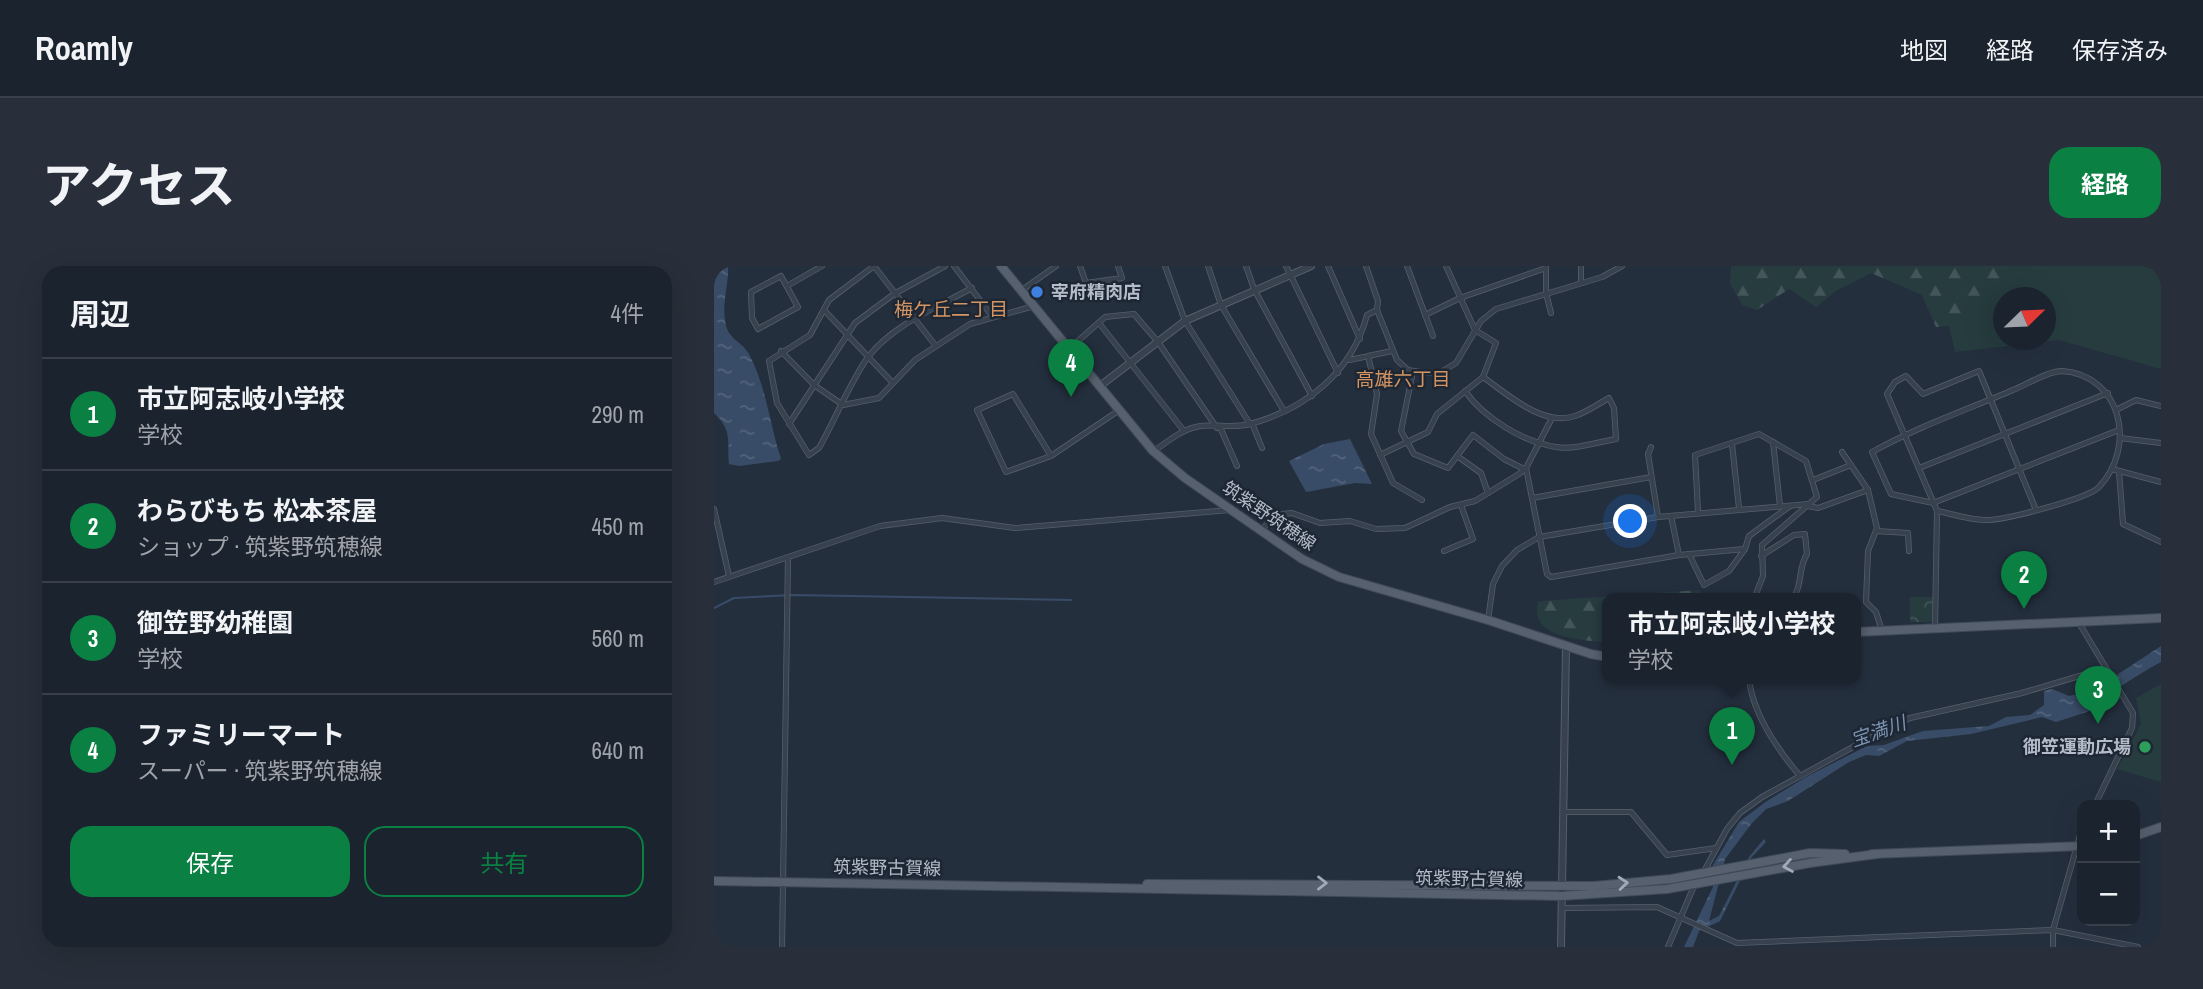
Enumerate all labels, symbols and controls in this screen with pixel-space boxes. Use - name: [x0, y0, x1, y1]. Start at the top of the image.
- text: Roamly: [35, 26, 133, 70]
- text: 地図: [1900, 34, 1948, 66]
- text: 経路: [1986, 34, 2034, 66]
- text: 保存済み: [2072, 34, 2168, 66]
- button: 経路: [2049, 147, 2161, 218]
- text: アクセス: [42, 152, 236, 218]
- place label: 宰府精肉店: [1051, 279, 1141, 304]
- marker: 宰府精肉店: [1029, 284, 1045, 300]
- north arrow: [1993, 287, 2056, 350]
- text: 周辺: [70, 294, 130, 334]
- district label: 梅ケ丘二丁目: [894, 296, 1008, 322]
- text: 4件: [611, 298, 644, 329]
- pin: 4: [1048, 339, 1094, 397]
- district label: 高雄六丁目: [1355, 366, 1451, 392]
- text: 市立阿志岐小学校: [137, 381, 345, 416]
- text: 1: [88, 399, 98, 430]
- text: 290 m: [592, 399, 644, 430]
- text: 学校: [137, 419, 183, 450]
- street label: 筑紫野筑穂線: [1218, 475, 1321, 556]
- text: わらびもち 松本茶屋: [137, 493, 377, 528]
- your location: [1613, 504, 1647, 538]
- text: 2: [88, 511, 98, 542]
- text: 450 m: [592, 511, 644, 542]
- text: ショップ · 筑紫野筑穂線: [137, 531, 383, 562]
- pin: 2: [2001, 551, 2047, 609]
- popup: [1602, 593, 1861, 684]
- text: 御笠野幼稚園: [137, 605, 293, 640]
- text: 市立阿志岐小学校: [1627, 606, 1836, 641]
- text: 3: [88, 623, 98, 654]
- text: 560 m: [592, 623, 644, 654]
- text: 学校: [137, 643, 183, 674]
- text: 学校: [1627, 644, 1673, 675]
- pin: 3: [2075, 666, 2121, 724]
- pin: 1: [1709, 707, 1755, 765]
- water label: 宝満川: [1847, 709, 1911, 753]
- text: ファミリーマート: [137, 717, 345, 752]
- place label: 御笠運動広場: [2022, 734, 2131, 759]
- text: 4: [88, 735, 98, 766]
- text: 640 m: [592, 735, 644, 766]
- marker: 御笠運動広場: [2137, 739, 2153, 755]
- text: スーパー · 筑紫野筑穂線: [137, 755, 383, 786]
- map controls: [2077, 800, 2140, 926]
- button: +: [2077, 800, 2140, 863]
- button: 保存: [70, 826, 350, 897]
- button: 共有: [364, 826, 644, 897]
- street label: 筑紫野古賀線: [833, 854, 941, 881]
- one-way arrow: [1782, 858, 1794, 873]
- button: −: [2077, 863, 2140, 926]
- street label: 筑紫野古賀線: [1415, 865, 1523, 892]
- one-way arrow: [1318, 875, 1328, 891]
- one-way arrow: [1617, 876, 1629, 891]

